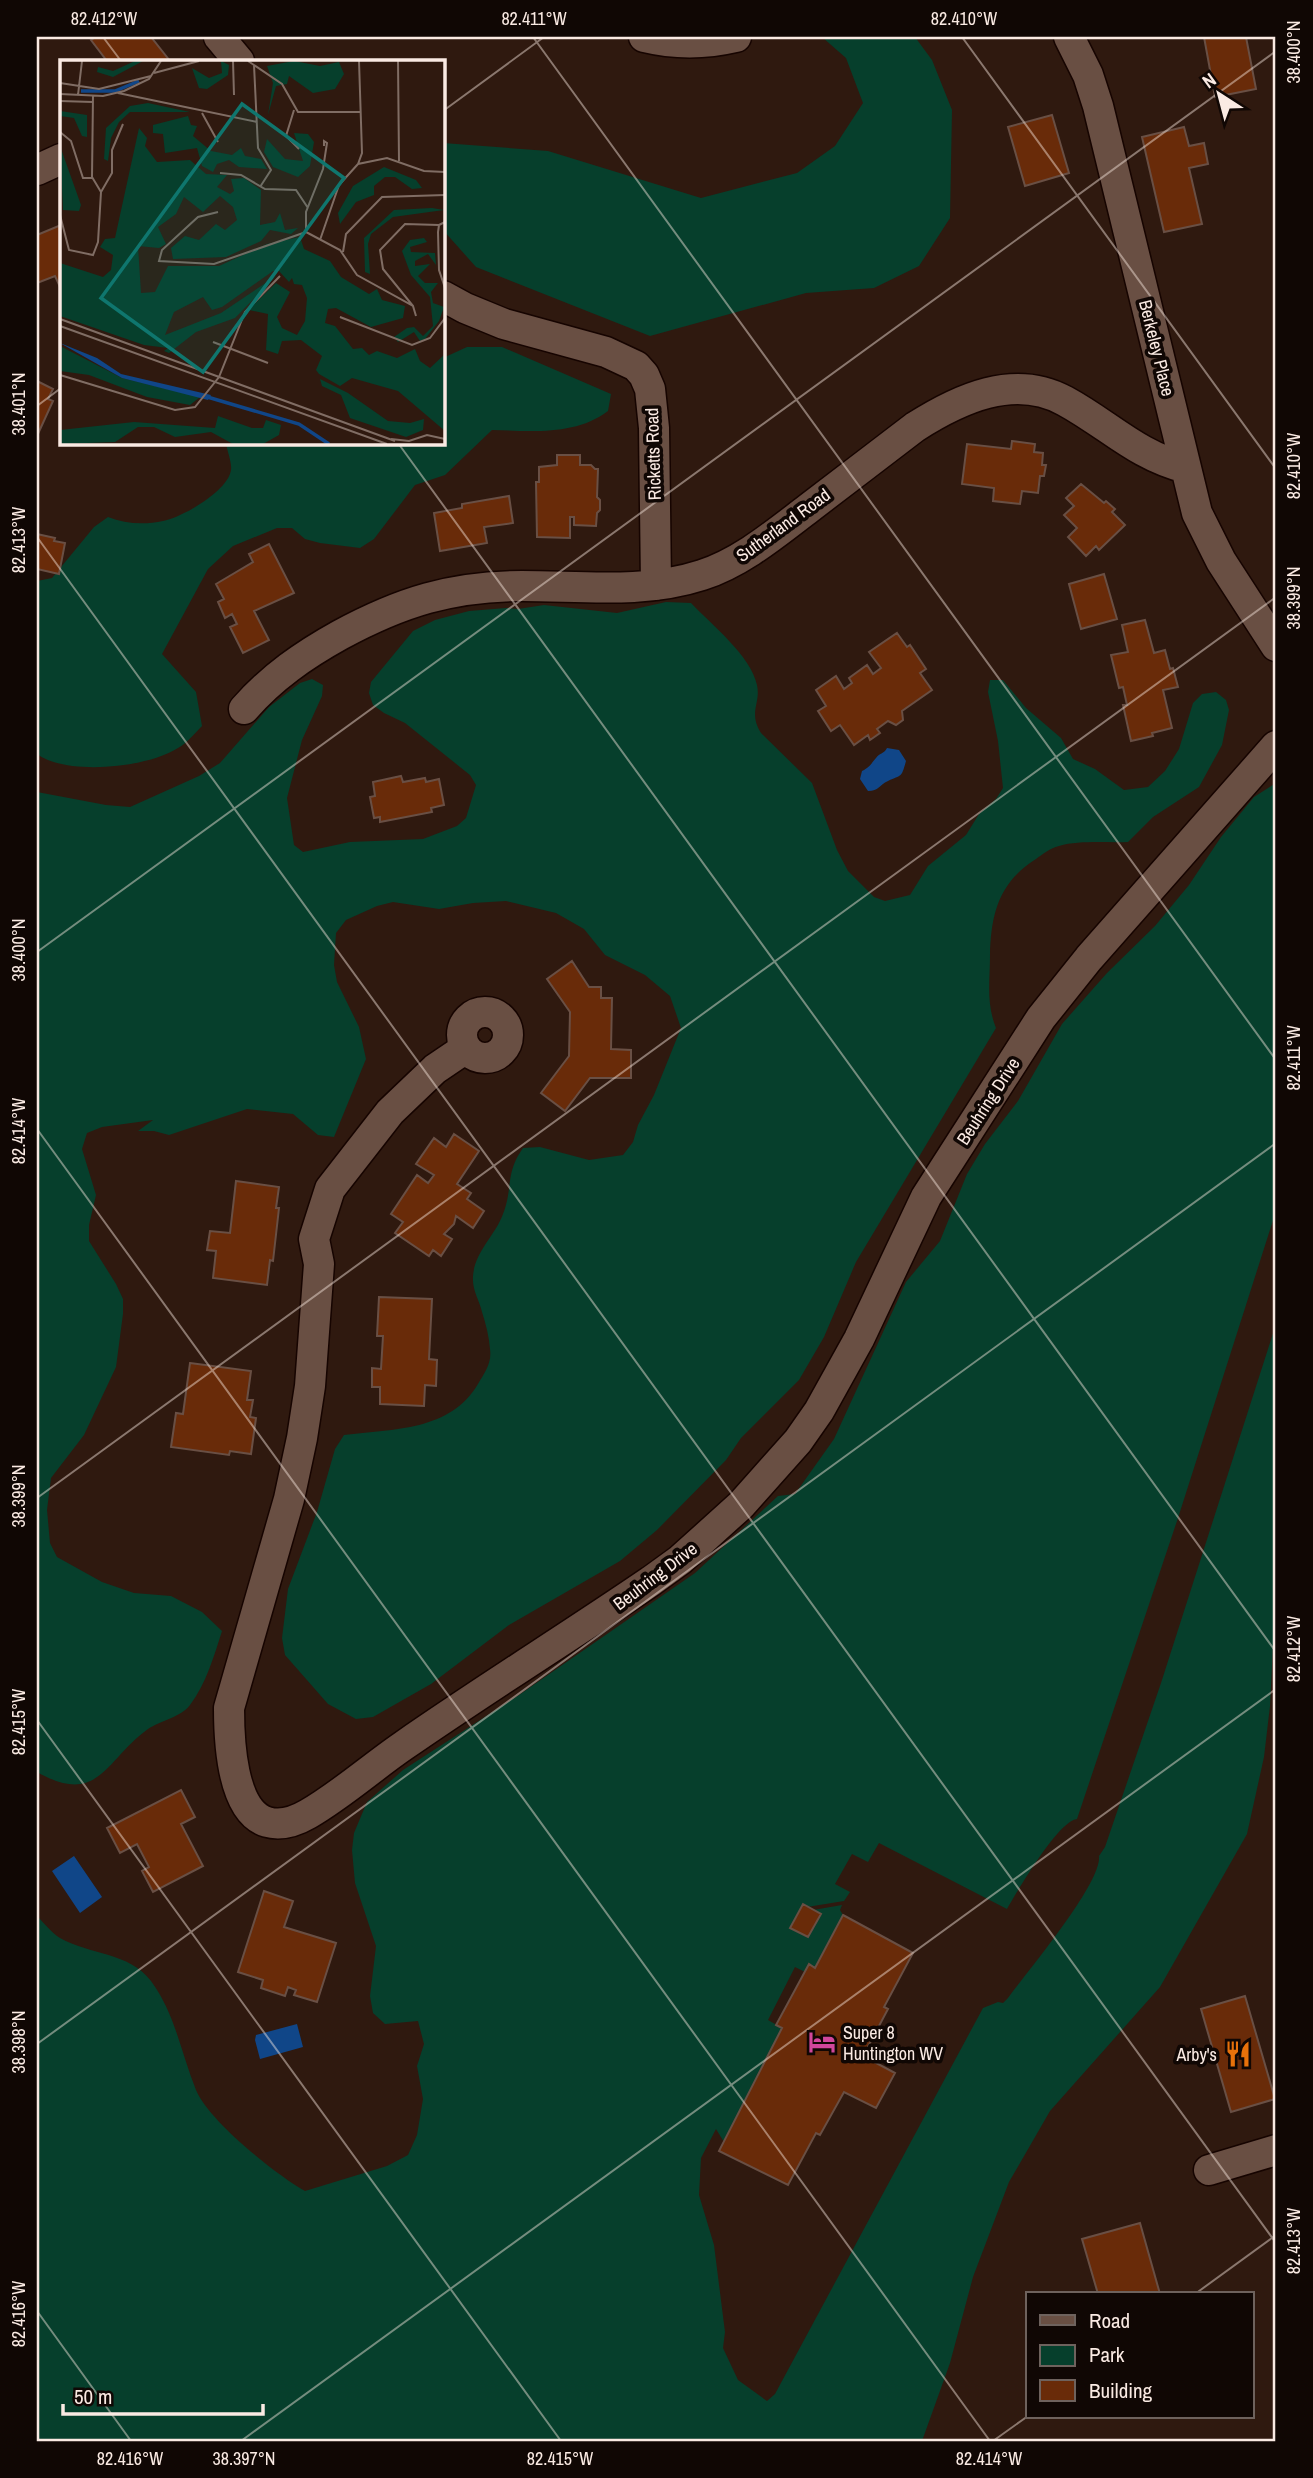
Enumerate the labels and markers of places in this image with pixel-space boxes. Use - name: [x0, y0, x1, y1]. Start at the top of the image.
- place label: Super 8 Huntington WV: [843, 2020, 943, 2066]
- hotel icon: Super 8 Huntington WV: [807, 2027, 837, 2057]
- restaurant icon: Arby's: [1223, 2039, 1253, 2069]
- place label: Arby's: [1175, 2042, 1217, 2067]

